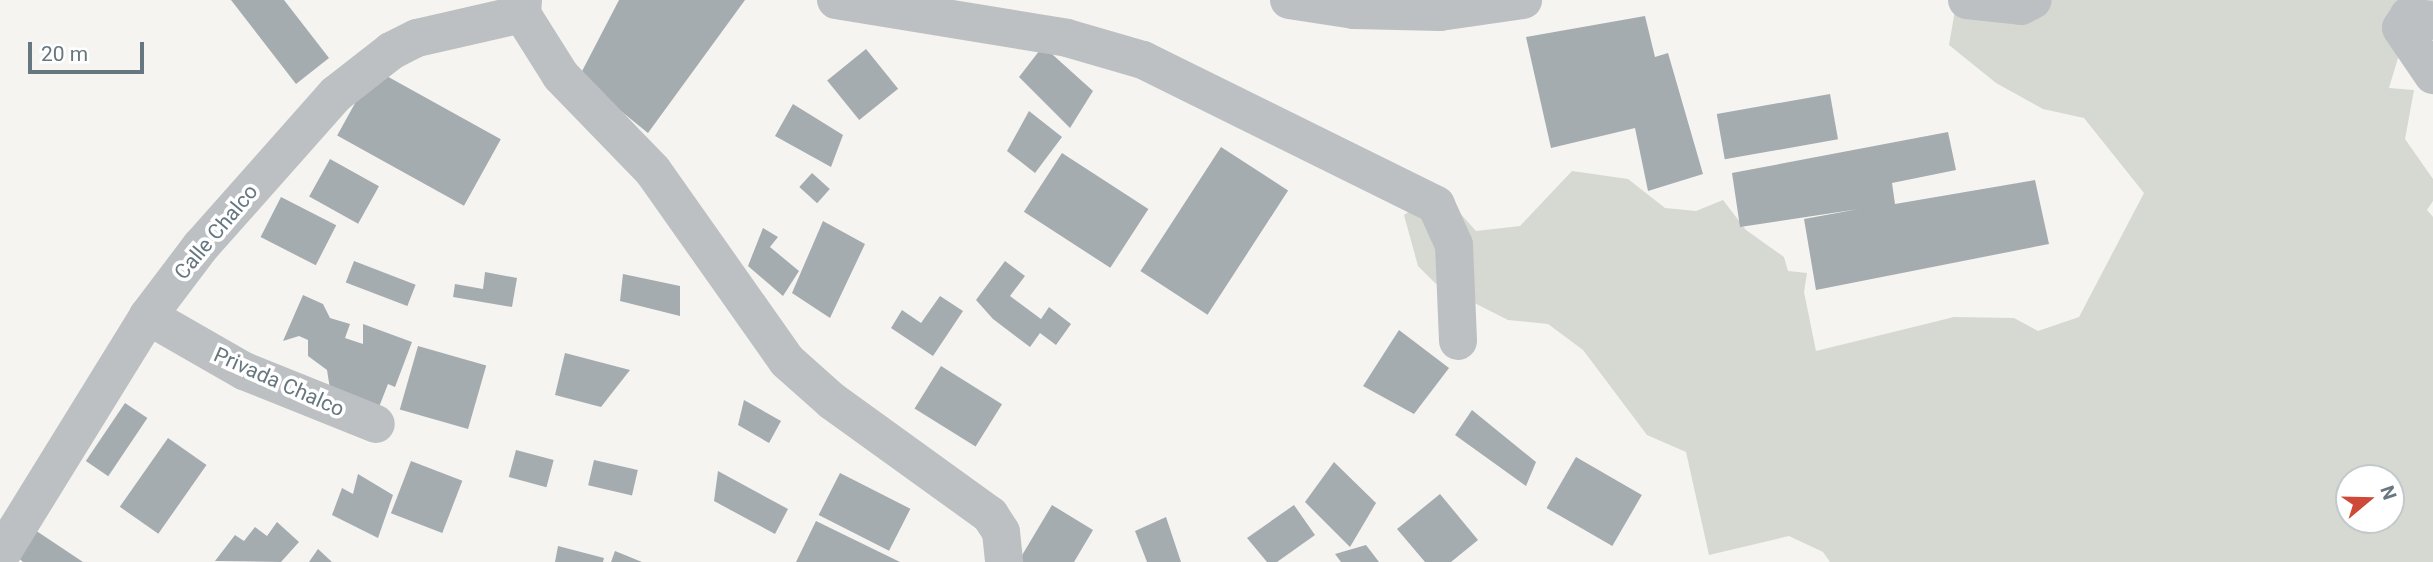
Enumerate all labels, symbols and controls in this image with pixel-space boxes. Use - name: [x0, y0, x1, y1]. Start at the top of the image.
- scale bar: [32, 28, 147, 72]
- text: 20 m: [41, 42, 88, 66]
- street label: Calle Chalco: [169, 179, 263, 285]
- street label: Privada Chalco: [210, 342, 348, 422]
- north arrow: [2335, 464, 2405, 534]
- text: N: [2375, 483, 2401, 503]

